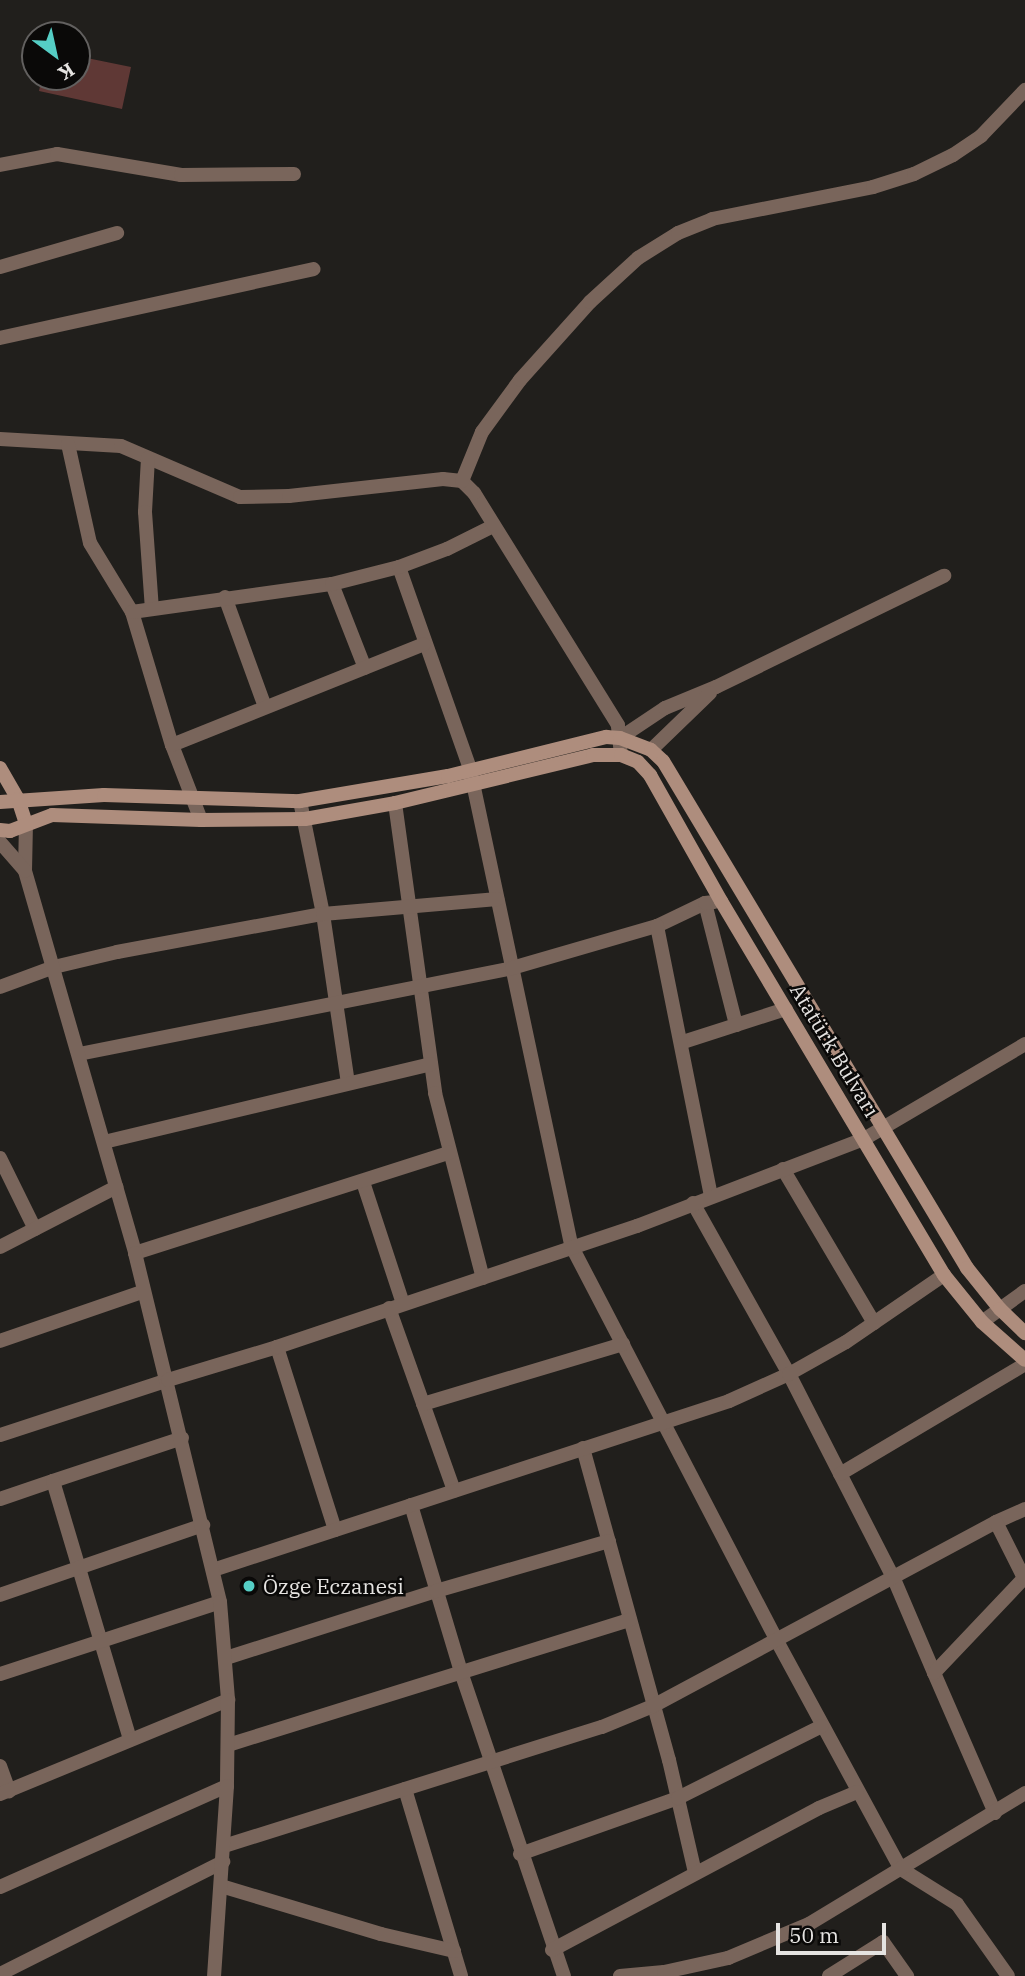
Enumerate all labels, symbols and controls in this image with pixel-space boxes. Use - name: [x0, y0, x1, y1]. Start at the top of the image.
- north arrow: [21, 21, 91, 91]
- text: K: [54, 58, 79, 86]
- street label: Atatürk Bulvarı: [785, 979, 885, 1121]
- place label: Özge Eczanesi: [263, 1573, 404, 1599]
- marker: Özge Eczanesi: [241, 1578, 257, 1594]
- scale bar: [780, 1910, 890, 1954]
- text: 50 m: [789, 1921, 839, 1949]

